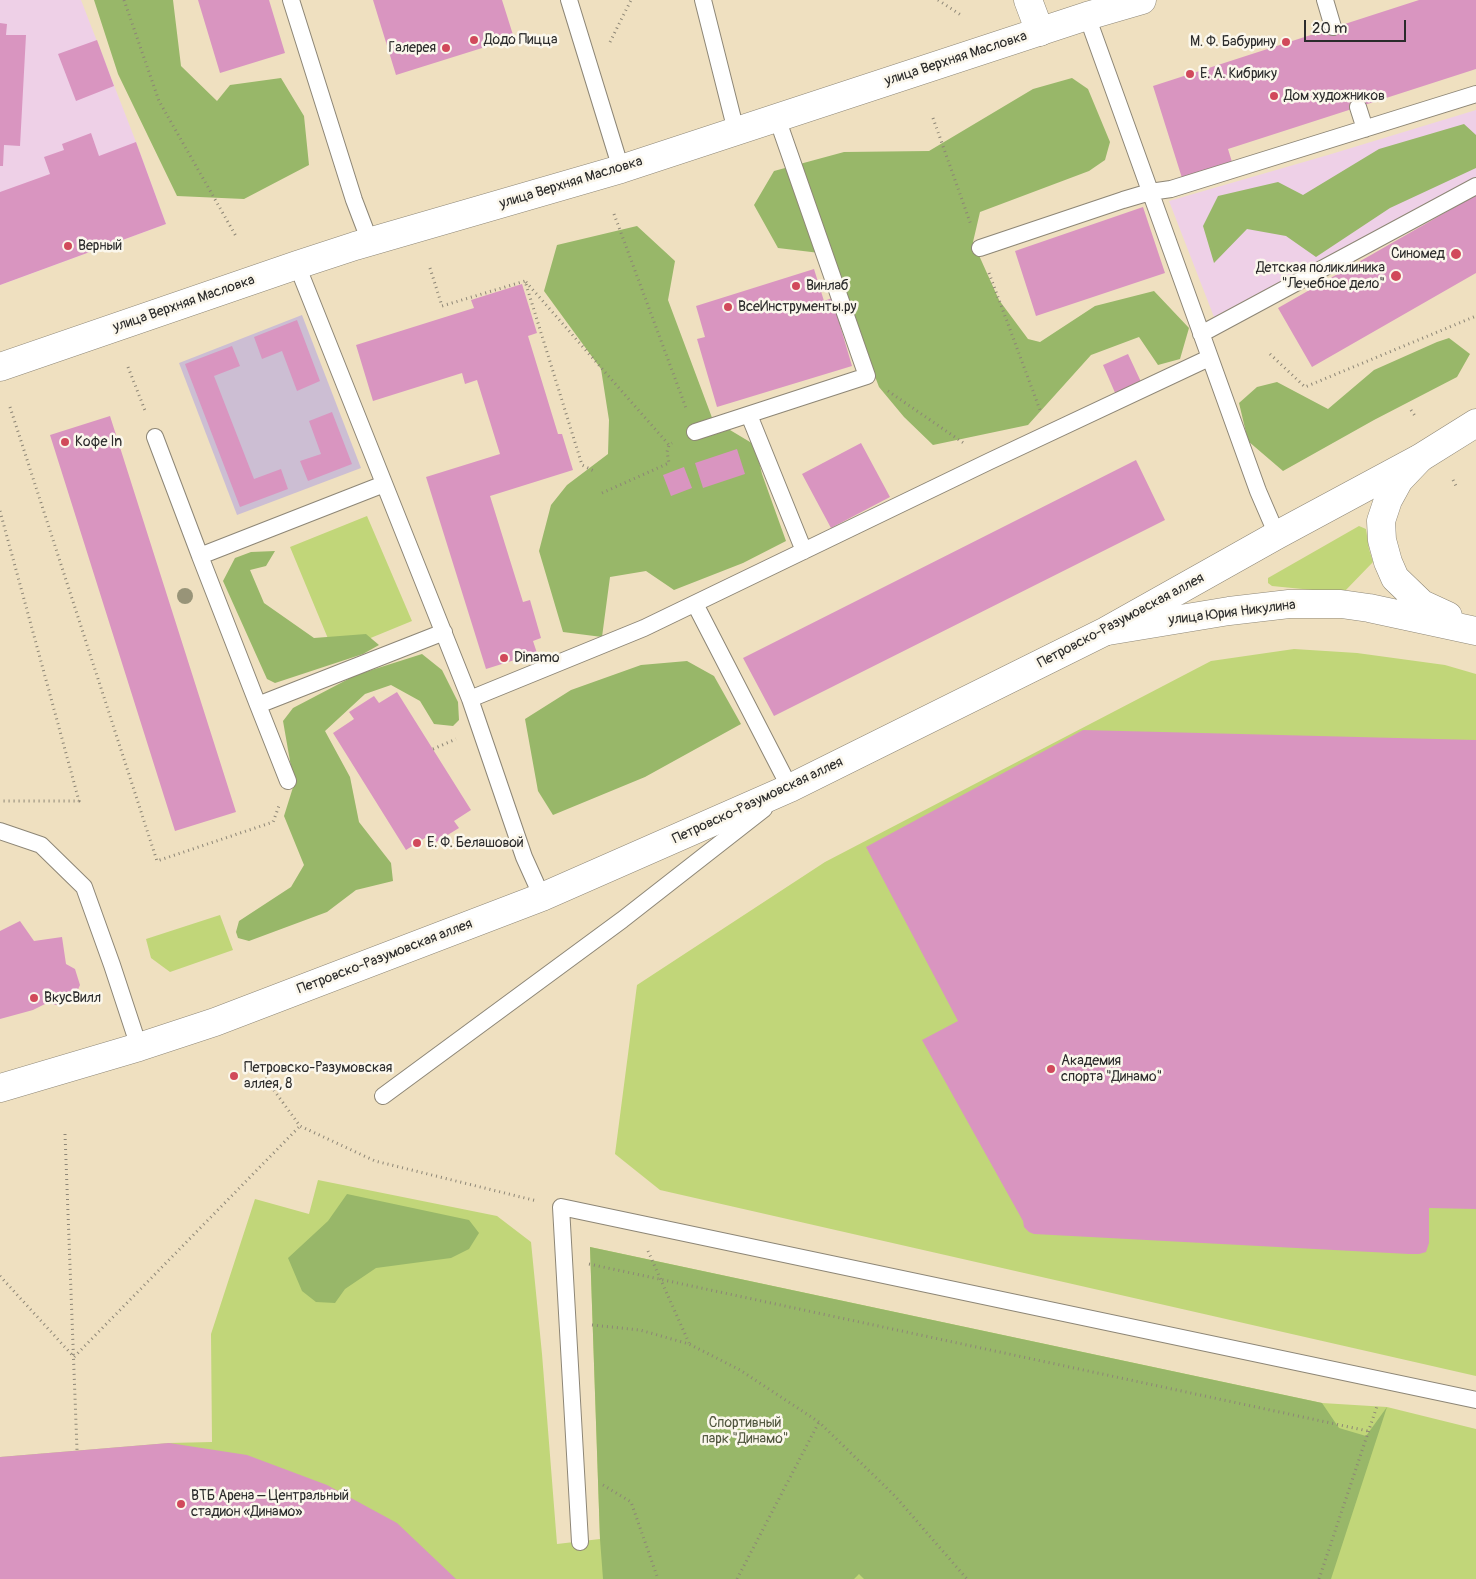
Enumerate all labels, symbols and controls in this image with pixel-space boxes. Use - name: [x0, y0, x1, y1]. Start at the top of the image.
- scale bar: [1306, 10, 1408, 42]
- text: 20 m: [1312, 19, 1347, 38]
- street label: улица Верхняя Масловка: [883, 28, 1029, 90]
- place label: Додо Пицца: [484, 32, 558, 48]
- marker: Додо Пицца: [468, 34, 480, 46]
- place label: М. Ф. Бабурину: [1190, 34, 1276, 50]
- marker: М. Ф. Бабурину: [1280, 36, 1292, 48]
- place label: Галерея: [388, 40, 436, 56]
- marker: Галерея: [440, 42, 452, 54]
- place label: Е. А. Кибрику: [1200, 66, 1277, 82]
- marker: Е. А. Кибрику: [1184, 68, 1196, 80]
- place label: Дом художников: [1284, 88, 1385, 104]
- marker: Дом художников: [1268, 90, 1280, 102]
- street label: улица Верхняя Масловка: [497, 153, 645, 213]
- place label: Верный: [78, 238, 122, 254]
- marker: Верный: [62, 240, 74, 252]
- place label: Синомед: [1391, 246, 1445, 262]
- marker: Синомед: [1449, 247, 1463, 261]
- place label: Детская поликлиника "Лечебное дело": [1256, 260, 1385, 292]
- marker: Детская поликлиника "Лечебное дело": [1389, 269, 1403, 283]
- street label: улица Верхняя Масловка: [111, 272, 257, 336]
- place label: Винлаб: [806, 278, 849, 294]
- marker: Винлаб: [790, 280, 802, 292]
- place label: ВсеИнструменты.ру: [738, 299, 857, 315]
- marker: ВсеИнструменты.ру: [722, 301, 734, 313]
- place label: Кофе In: [75, 434, 122, 450]
- marker: Кофе In: [59, 436, 71, 448]
- street label: Петровско-Разумовская аллея: [1035, 570, 1207, 672]
- street label: улица Юрия Никулина: [1168, 597, 1296, 629]
- place label: Dinamo: [514, 650, 560, 666]
- marker: Dinamo: [498, 652, 510, 664]
- street label: Петровско-Разумовская аллея: [670, 754, 846, 848]
- place label: Е. Ф. Белашовой: [427, 835, 524, 851]
- marker: Е. Ф. Белашовой: [411, 837, 423, 849]
- street label: Петровско-Разумовская аллея: [295, 916, 475, 998]
- place label: ВкусВилл: [44, 990, 101, 1006]
- marker: ВкусВилл: [28, 992, 40, 1004]
- place label: Академия спорта "Динамо": [1061, 1053, 1162, 1086]
- place label: Петровско-Разумовская аллея, 8: [244, 1060, 392, 1092]
- marker: Академия спорта "Динамо": [1045, 1063, 1057, 1075]
- marker: Петровско-Разумовская аллея, 8: [228, 1070, 240, 1082]
- park label: Спортивный парк "Динамо": [702, 1415, 788, 1448]
- place label: ВТБ Арена – Центральный стадион «Динамо»: [191, 1488, 349, 1520]
- marker: ВТБ Арена – Центральный стадион «Динамо»: [175, 1498, 187, 1510]

